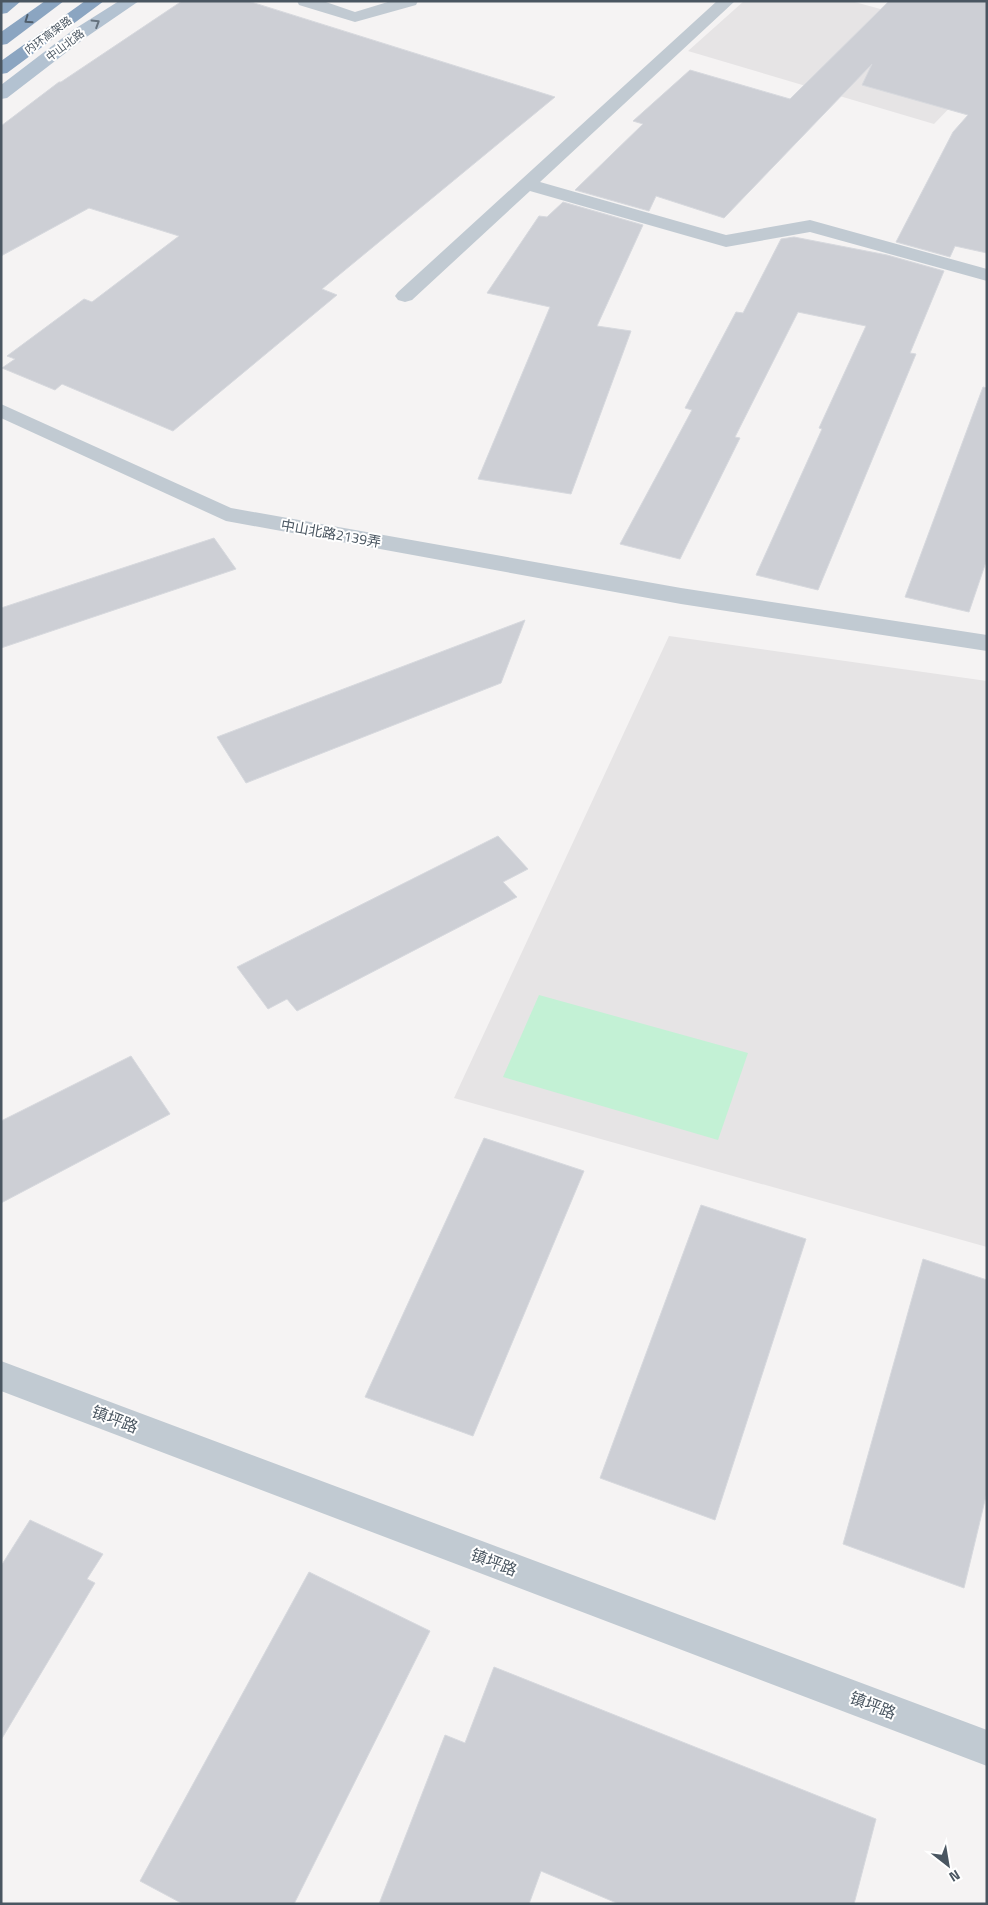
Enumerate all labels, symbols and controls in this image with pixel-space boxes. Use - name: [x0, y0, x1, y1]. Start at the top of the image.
- street label: 内环高架路: [21, 12, 75, 58]
- one-way arrow: [25, 14, 34, 23]
- one-way arrow: [91, 20, 100, 29]
- street label: 中山北路: [43, 25, 87, 65]
- street label: 中山北路2139弄: [279, 514, 383, 552]
- street label: 镇坪路: [88, 1399, 142, 1439]
- street label: 镇坪路: [467, 1542, 521, 1582]
- street label: 镇坪路: [846, 1685, 900, 1725]
- north arrow: [923, 1840, 973, 1890]
- text: N: [945, 1865, 965, 1888]

